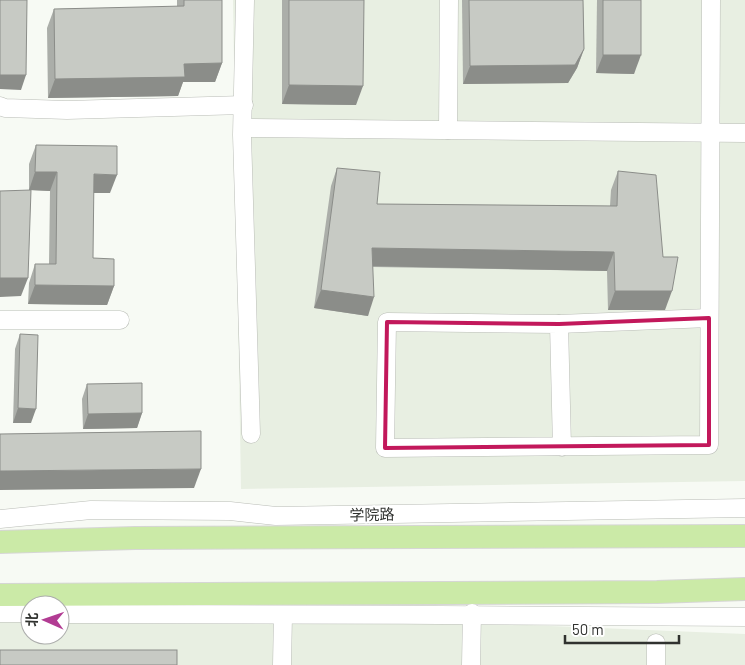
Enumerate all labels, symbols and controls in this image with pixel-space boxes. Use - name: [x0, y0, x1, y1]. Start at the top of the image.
- street label: 学院路: [349, 505, 395, 523]
- north arrow: [20, 595, 70, 645]
- text: 北: [23, 612, 40, 627]
- scale bar: [565, 612, 679, 644]
- text: 50 m: [572, 620, 604, 638]

